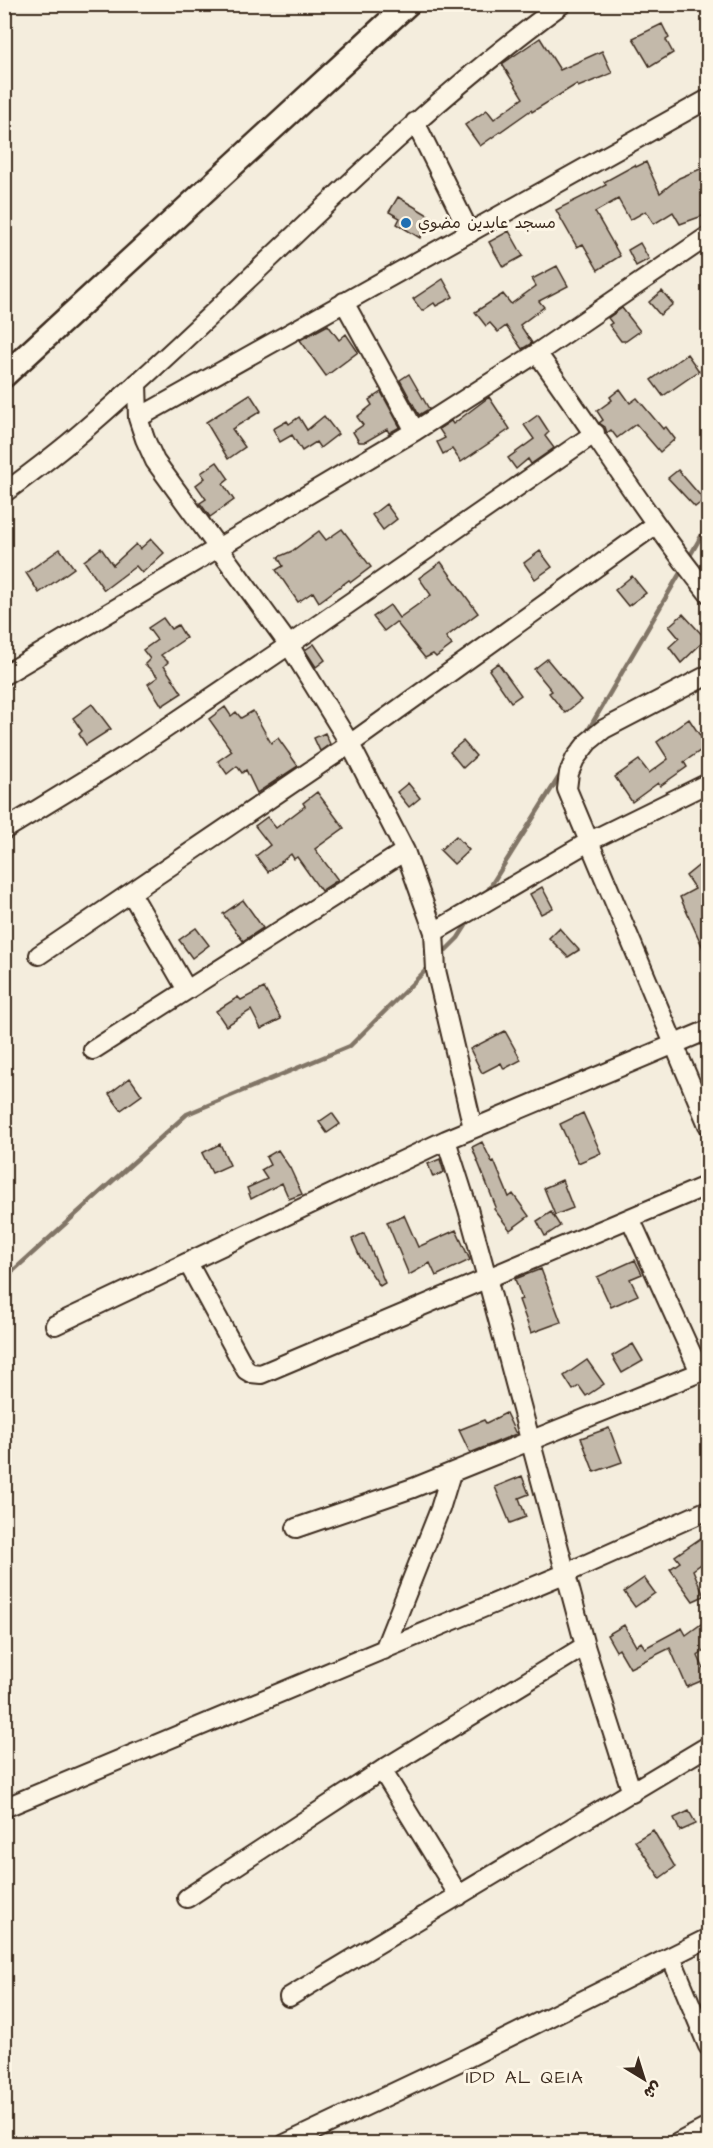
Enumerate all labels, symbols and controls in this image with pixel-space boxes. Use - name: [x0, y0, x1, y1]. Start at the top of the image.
- place label: مسجد عابدين مضوي: [418, 212, 556, 234]
- marker: مسجد عابدين مضوي: [399, 216, 413, 230]
- north arrow: [614, 2049, 674, 2109]
- district label: IDD AL QEIA: [466, 2065, 584, 2090]
- text: ش: [639, 2076, 666, 2104]

